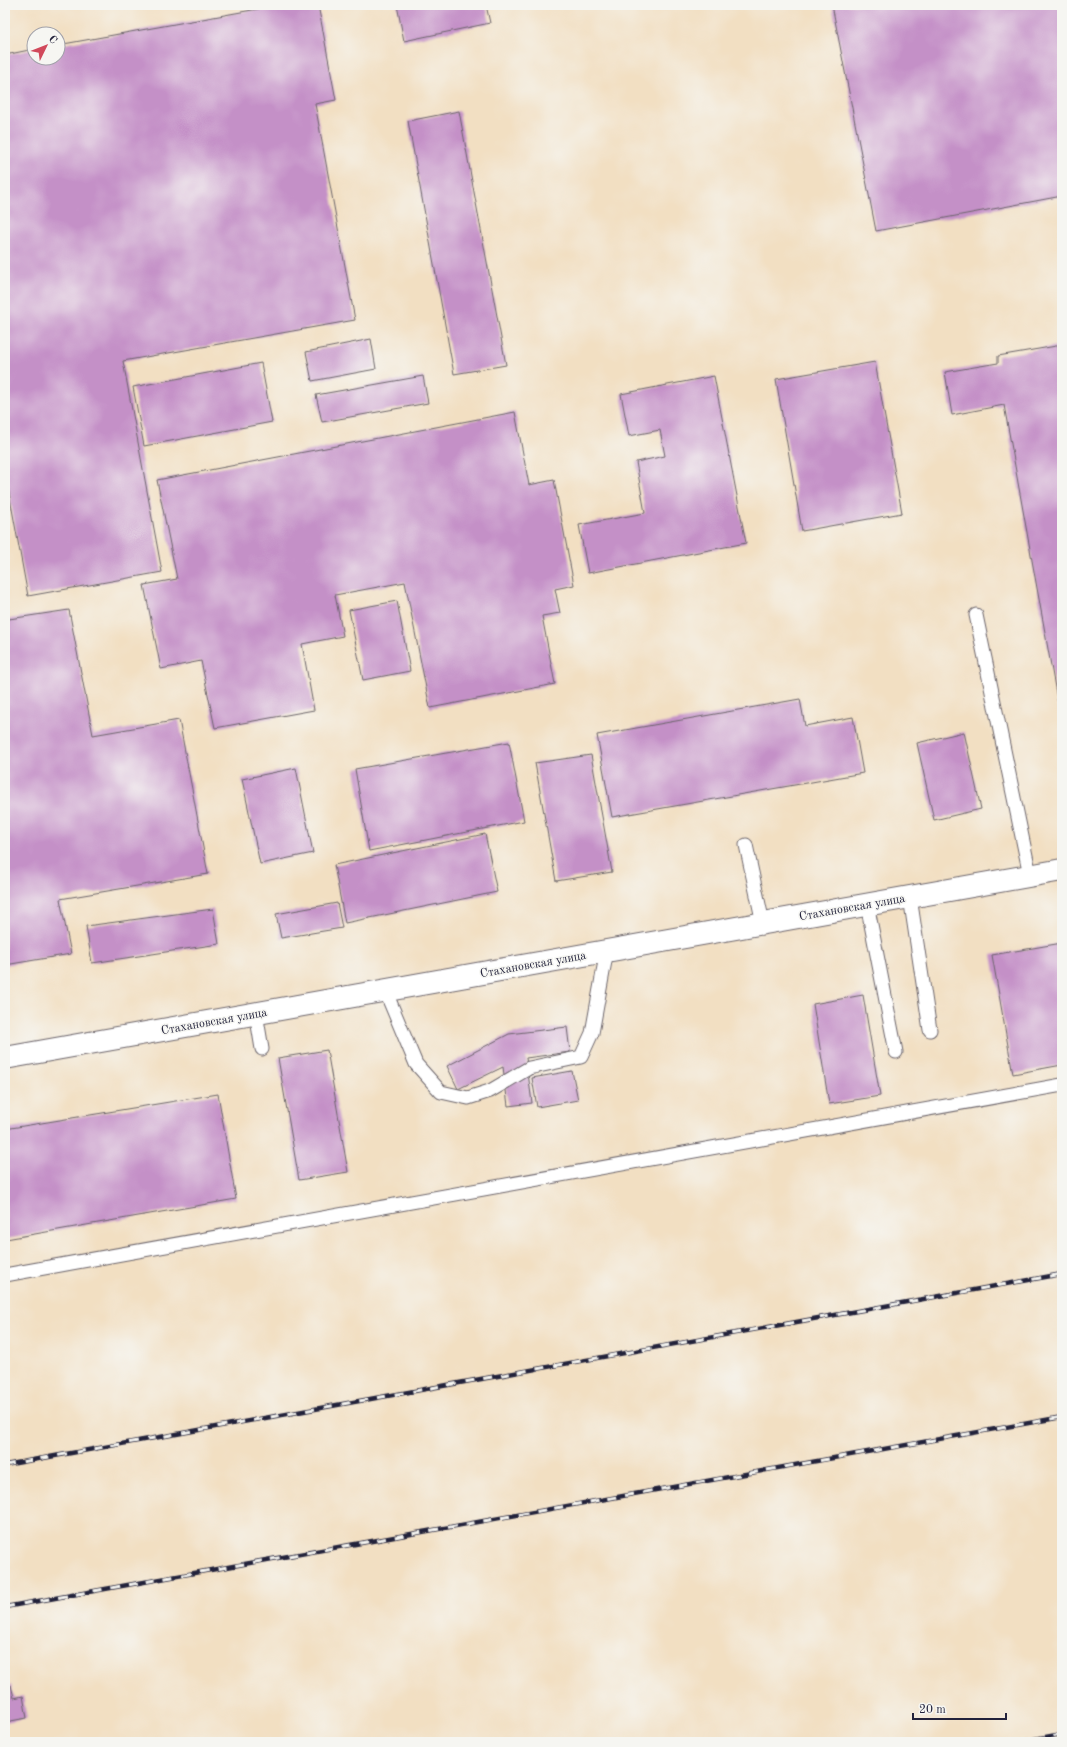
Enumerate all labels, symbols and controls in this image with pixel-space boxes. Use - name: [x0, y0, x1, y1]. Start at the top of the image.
- north arrow: [26, 26, 66, 66]
- text: С: [46, 34, 59, 47]
- street label: Стахановская улица: [798, 893, 906, 923]
- street label: Стахановская улица: [479, 950, 587, 980]
- street label: Стахановская улица: [160, 1007, 268, 1037]
- scale bar: [913, 1695, 1006, 1721]
- text: 20 m: [919, 1704, 946, 1716]

